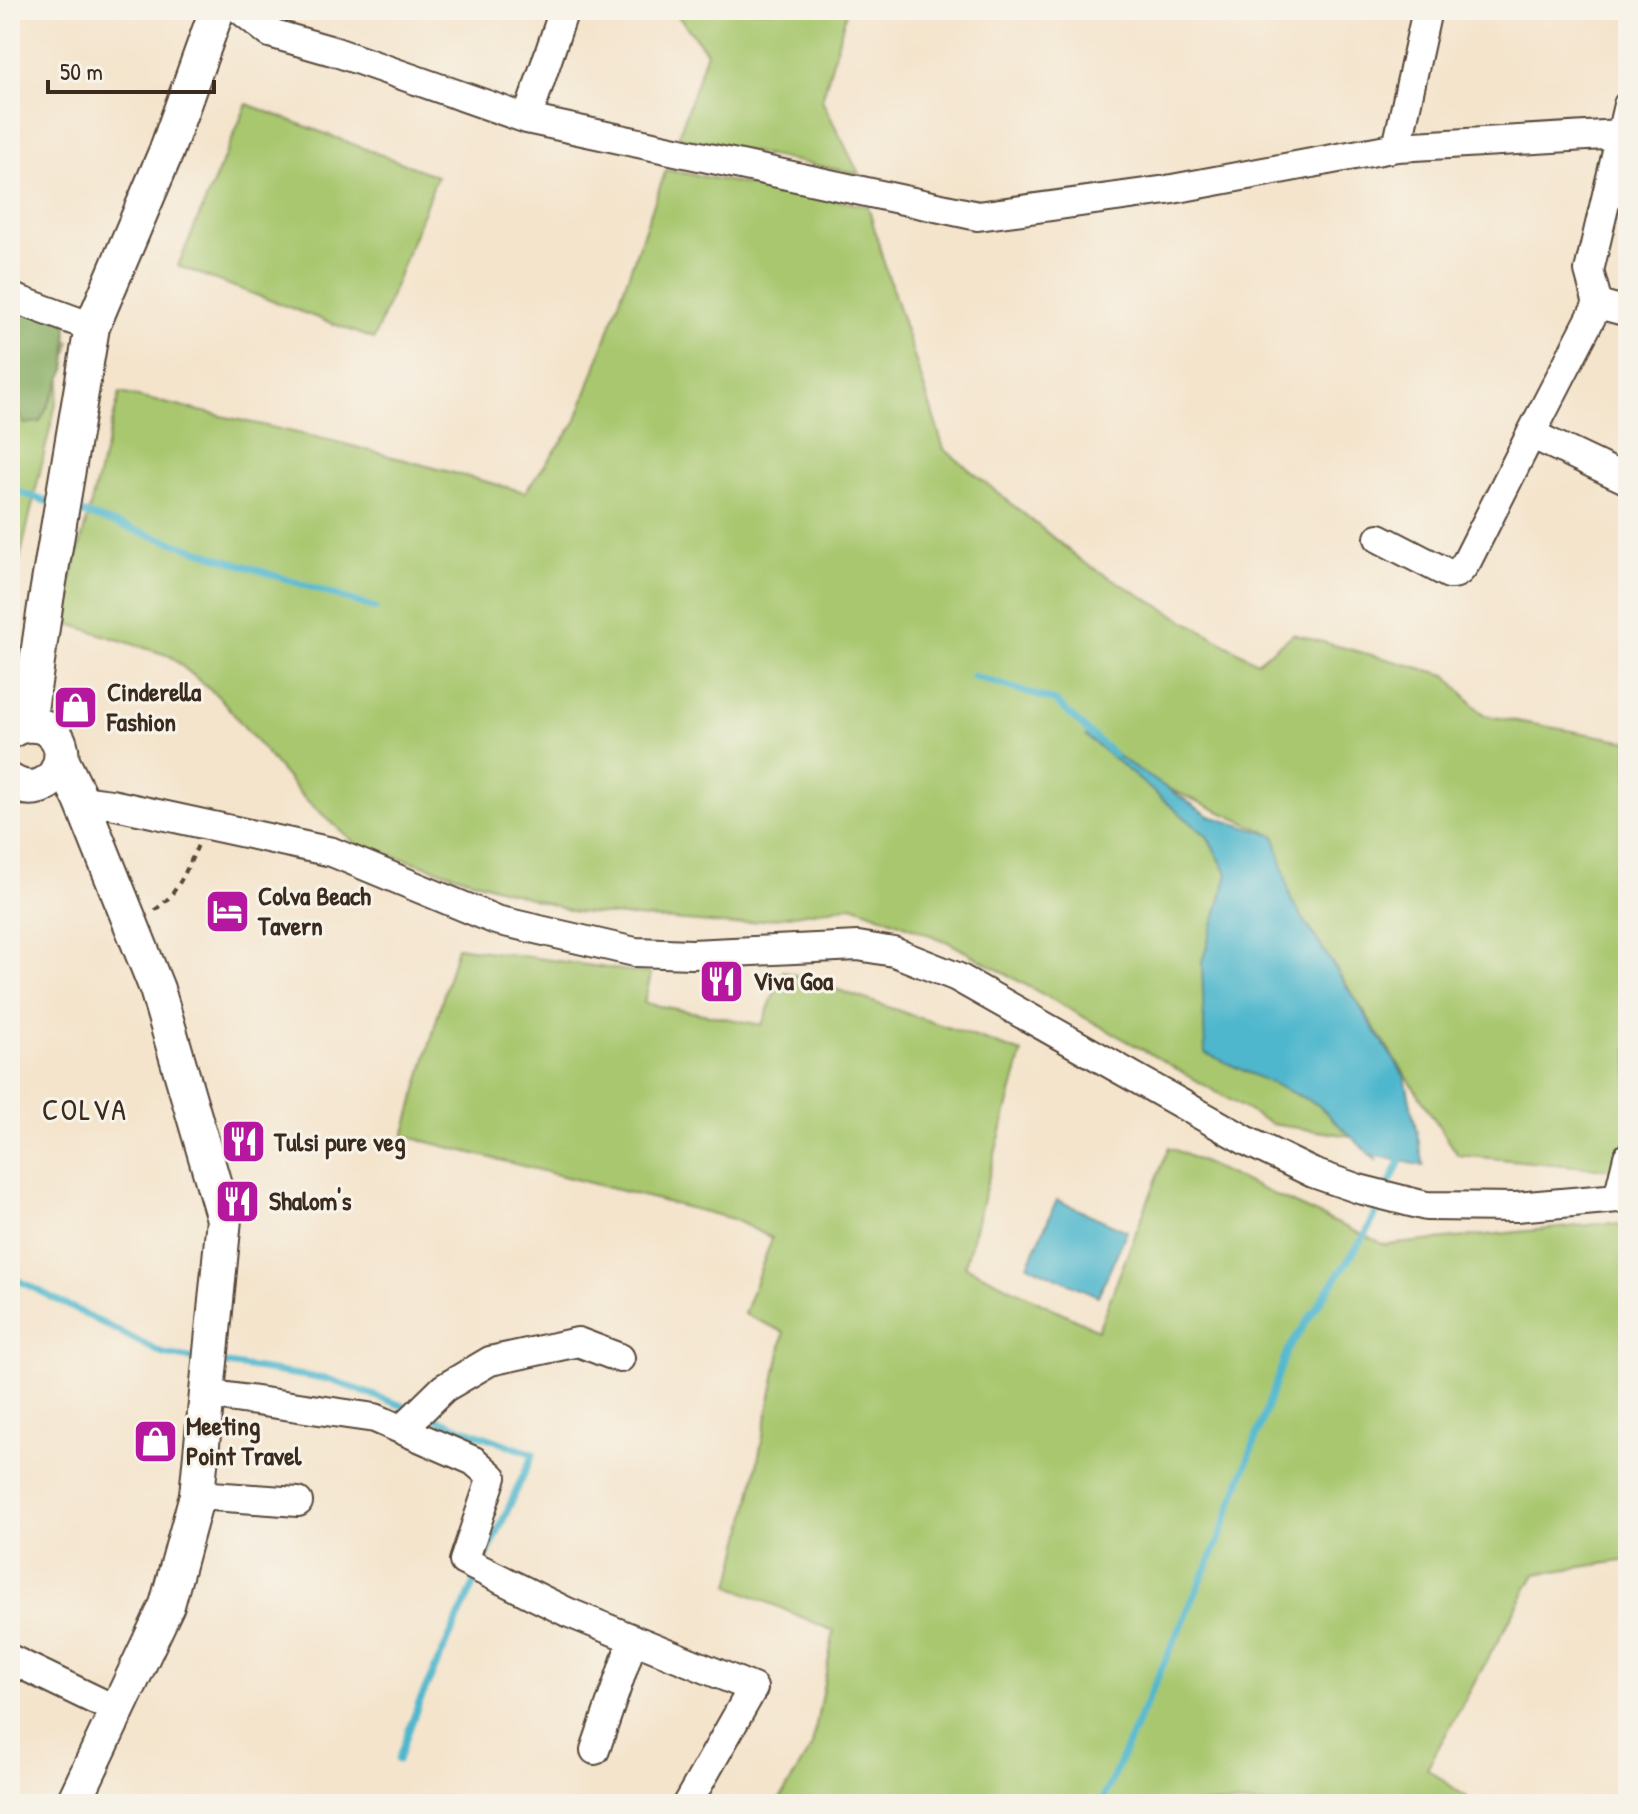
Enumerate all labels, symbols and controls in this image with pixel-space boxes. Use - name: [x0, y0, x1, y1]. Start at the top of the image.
- scale bar: [48, 44, 214, 94]
- text: 50 m: [60, 55, 103, 87]
- place label: Cinderella Fashion: [106, 674, 202, 739]
- shop icon: Cinderella Fashion: [52, 683, 100, 731]
- place label: Colva Beach Tavern: [257, 878, 371, 943]
- hotel icon: Colva Beach Tavern: [203, 887, 251, 935]
- restaurant icon: Viva Goa: [698, 957, 746, 1005]
- place label: Viva Goa: [753, 963, 834, 998]
- district label: COLVA: [42, 1089, 128, 1129]
- restaurant icon: Tulsi pure veg: [219, 1118, 267, 1166]
- place label: Tulsi pure veg: [273, 1124, 406, 1160]
- restaurant icon: Shalom's: [214, 1177, 262, 1225]
- place label: Shalom's: [269, 1183, 351, 1218]
- place label: Meeting Point Travel: [186, 1408, 303, 1473]
- shop icon: Meeting Point Travel: [131, 1417, 179, 1465]

